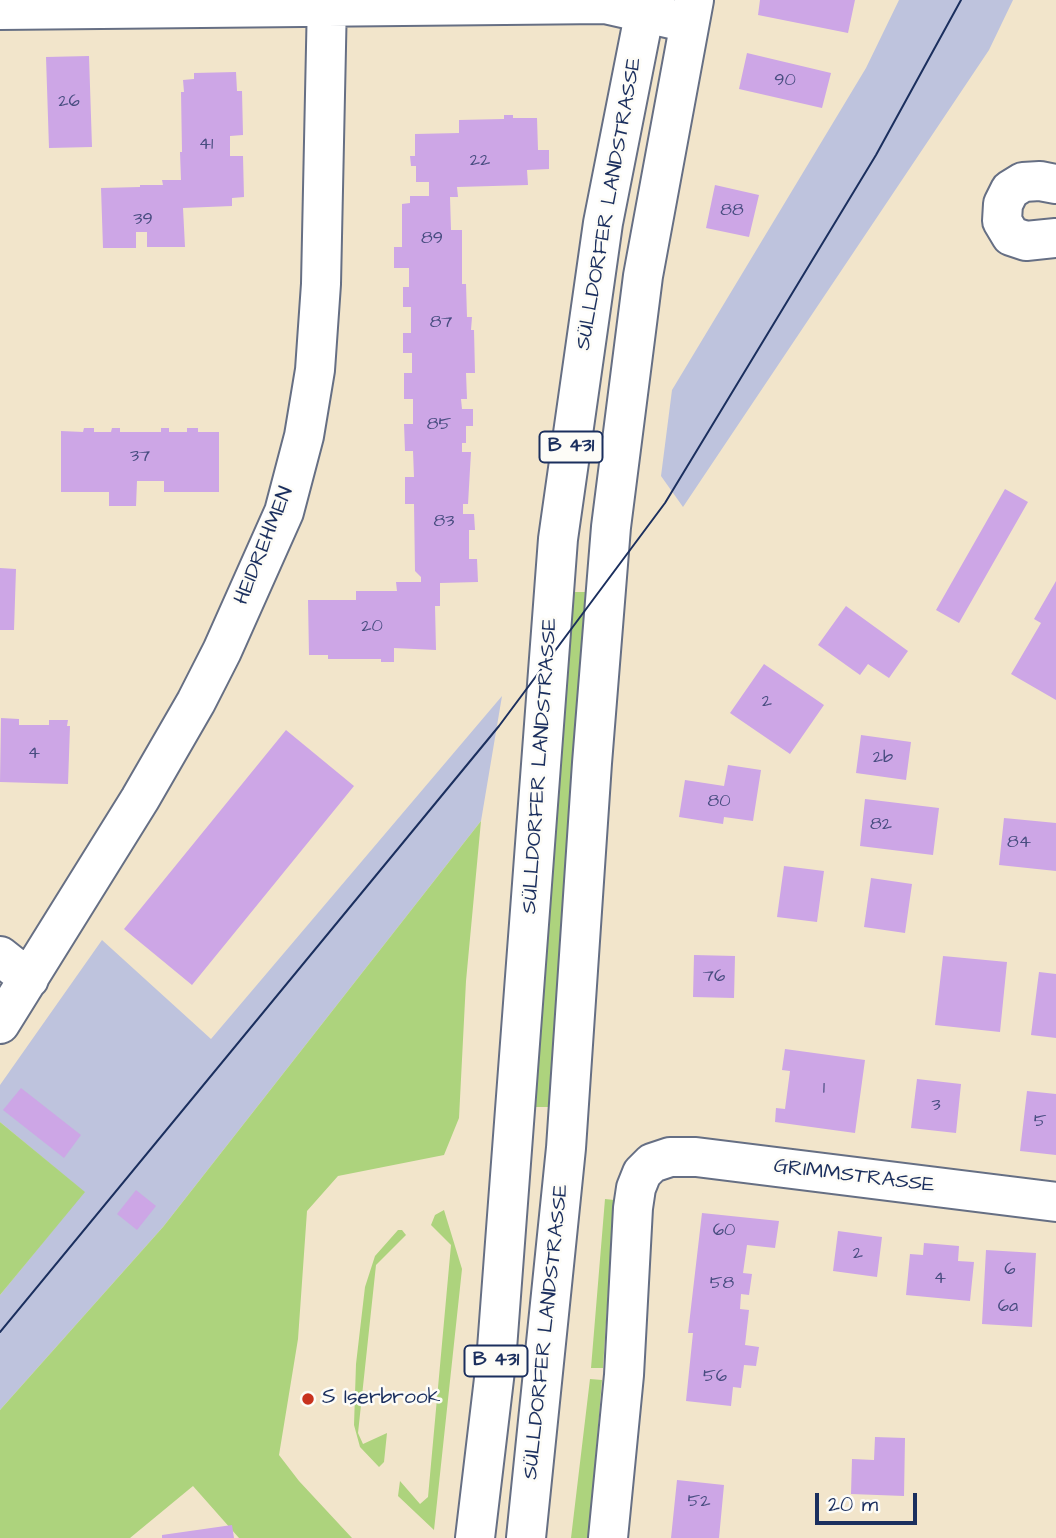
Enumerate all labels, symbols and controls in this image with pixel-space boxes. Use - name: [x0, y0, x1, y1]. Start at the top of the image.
- street label: SÜLLDORFER LANDSTRASSE: [572, 56, 648, 352]
- house number: 90: [774, 70, 796, 92]
- house number: 26: [58, 91, 80, 113]
- house number: 41: [199, 134, 213, 156]
- house number: 22: [470, 150, 490, 172]
- house number: 88: [720, 200, 744, 222]
- house number: 39: [133, 209, 153, 231]
- house number: 89: [421, 228, 443, 250]
- house number: 87: [430, 312, 452, 334]
- house number: 85: [427, 414, 451, 436]
- road number: B 431: [540, 432, 602, 462]
- house number: 37: [130, 446, 150, 468]
- street label: HEIDREHMEN: [230, 483, 300, 609]
- house number: 83: [434, 511, 454, 533]
- house number: 20: [361, 616, 383, 638]
- street label: SÜLLDORFER LANDSTRASSE: [518, 617, 564, 915]
- house number: 2: [762, 691, 772, 713]
- house number: 4: [28, 743, 40, 765]
- house number: 2b: [873, 747, 893, 769]
- house number: 80: [707, 791, 731, 813]
- house number: 82: [870, 814, 892, 836]
- house number: 84: [1007, 832, 1031, 854]
- house number: 76: [703, 966, 725, 988]
- house number: 1: [823, 1078, 825, 1100]
- house number: 3: [931, 1095, 941, 1117]
- house number: 5: [1034, 1111, 1046, 1133]
- street label: GRIMMSTRASSE: [772, 1155, 936, 1199]
- street label: SÜLLDORFER LANDSTRASSE: [519, 1183, 575, 1481]
- house number: 60: [713, 1220, 735, 1242]
- house number: 2: [853, 1243, 863, 1265]
- house number: 6: [1004, 1259, 1016, 1281]
- house number: 4: [934, 1268, 946, 1290]
- house number: 58: [710, 1273, 734, 1295]
- house number: 6a: [998, 1296, 1018, 1318]
- road number: B 431: [464, 1345, 528, 1376]
- house number: 56: [703, 1366, 727, 1388]
- place label: S Iserbrook: [322, 1386, 440, 1412]
- marker: S Iserbrook: [300, 1391, 316, 1407]
- scale bar: [818, 1478, 920, 1522]
- text: 20 m: [828, 1490, 878, 1519]
- house number: 52: [687, 1491, 711, 1513]

